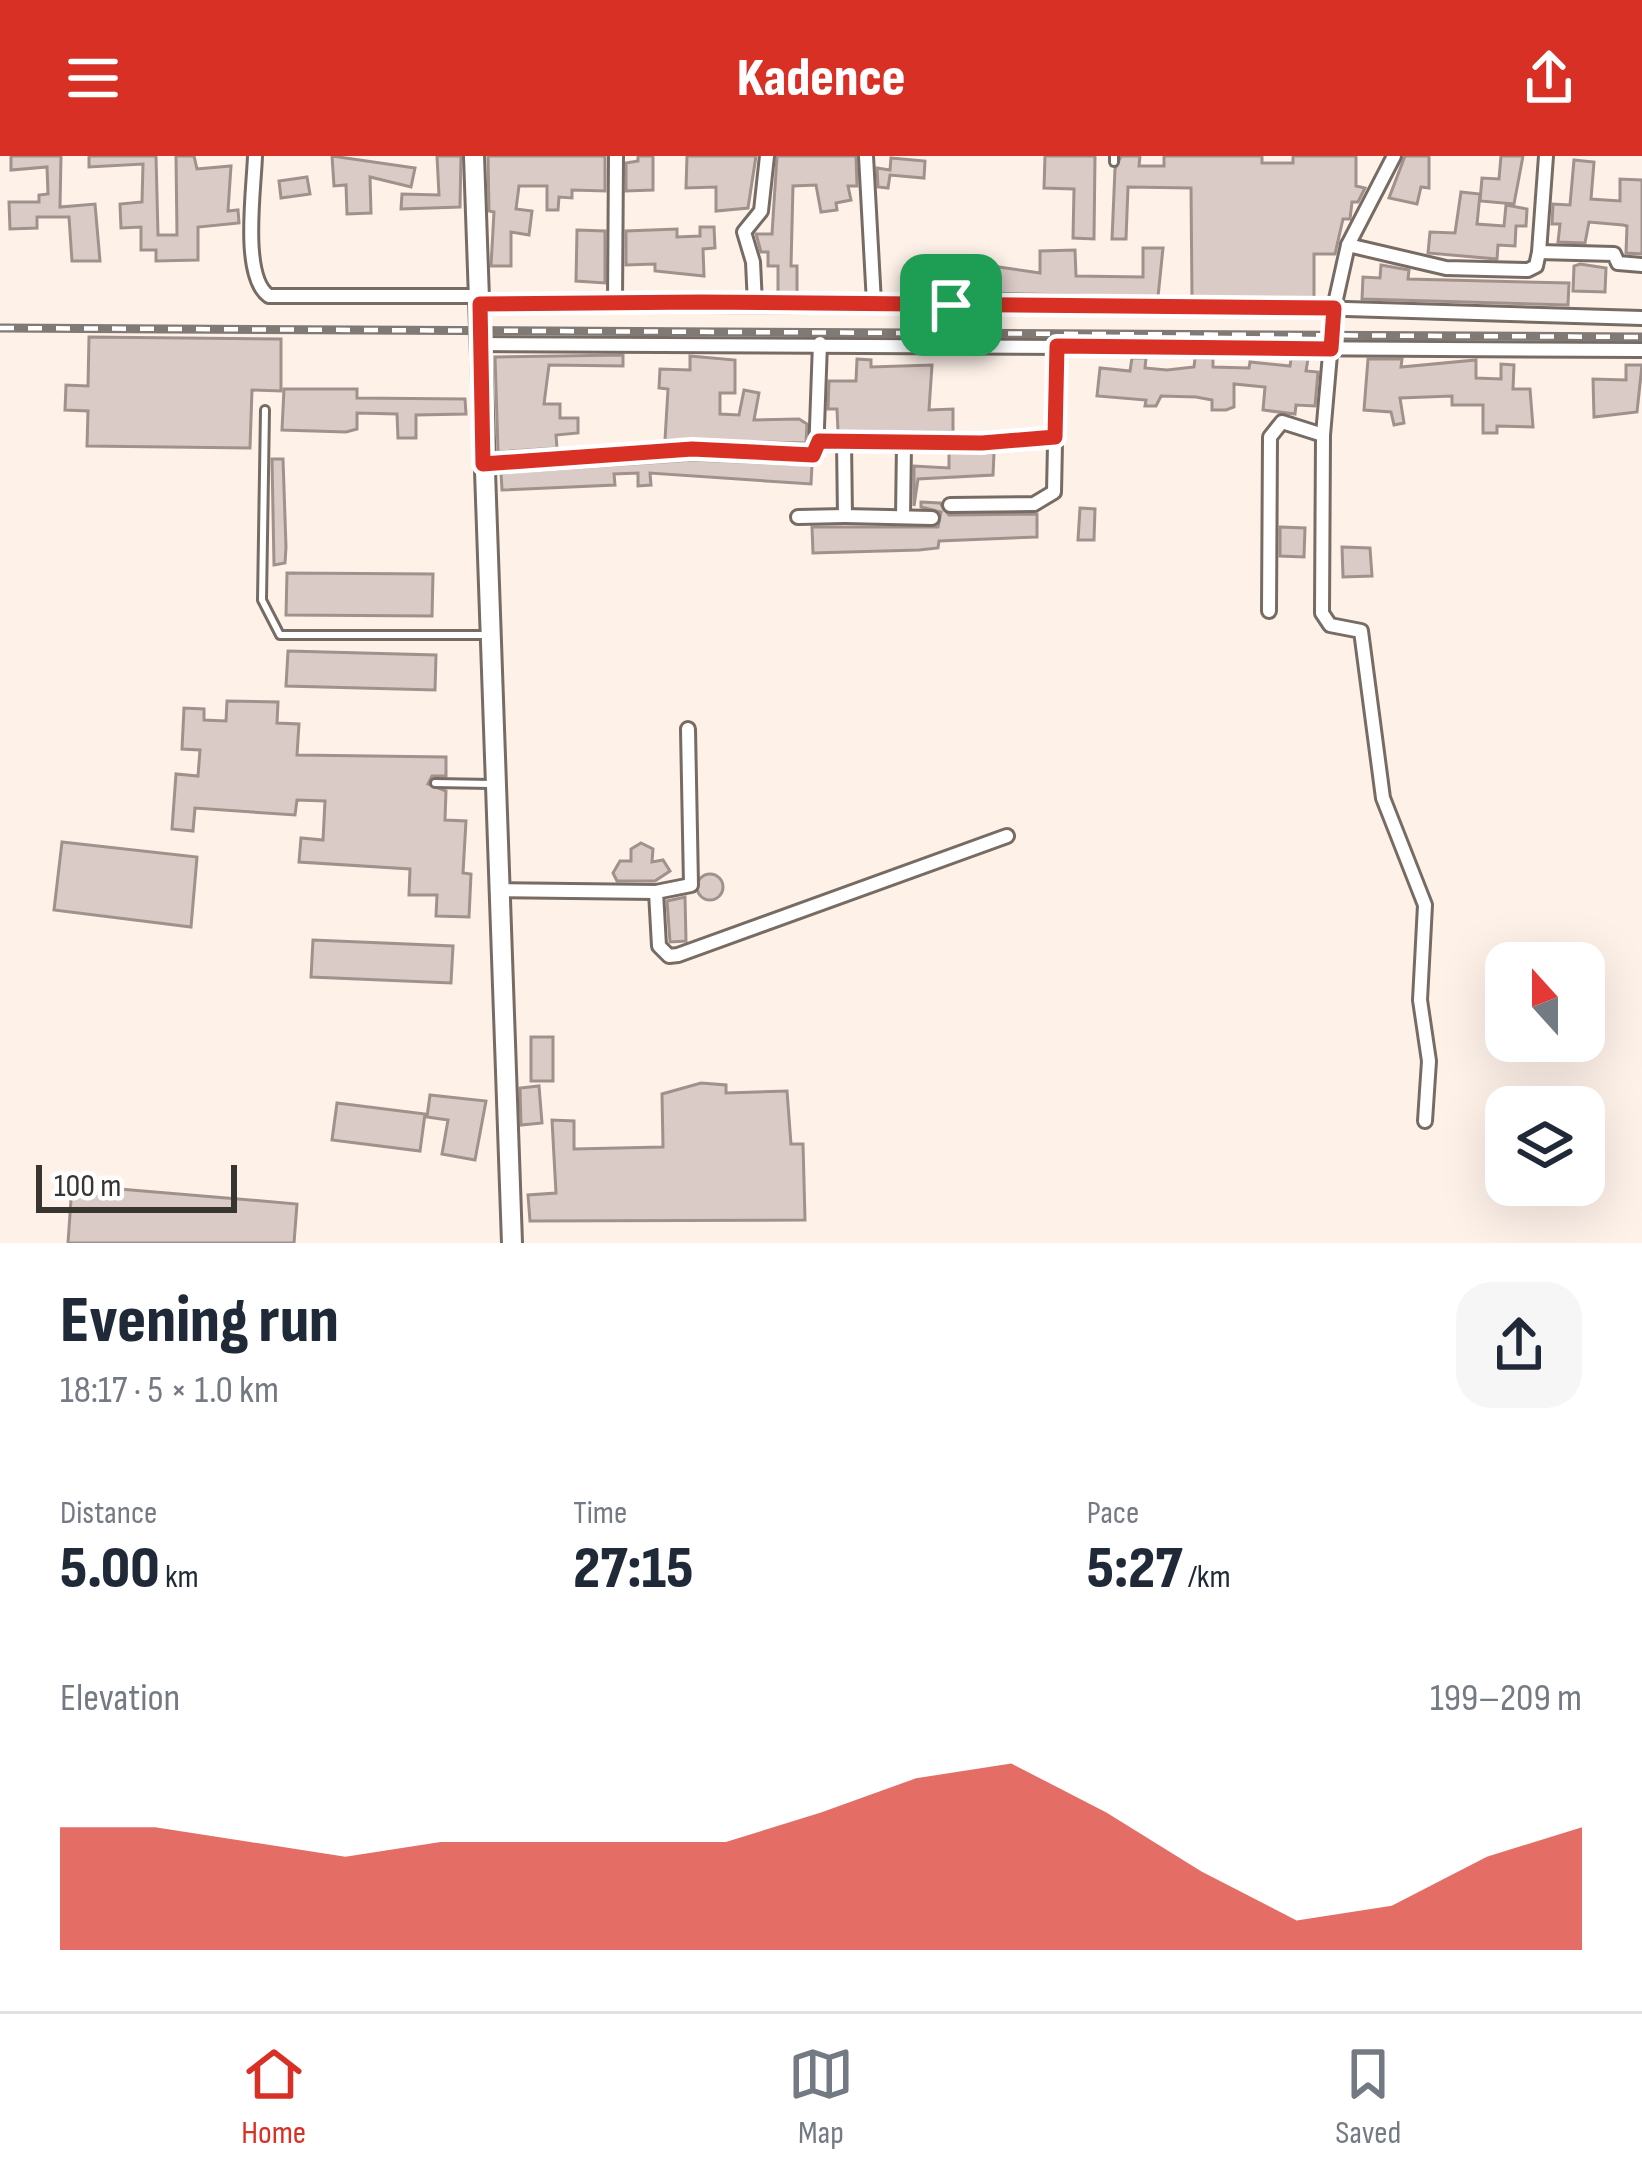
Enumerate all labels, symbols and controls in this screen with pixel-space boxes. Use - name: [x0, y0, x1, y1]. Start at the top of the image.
- icon: menu: [60, 45, 126, 111]
- icon: share: [1516, 45, 1582, 111]
- text: Kadence: [737, 46, 905, 111]
- pin: [900, 254, 1002, 356]
- icon: arrive: [918, 272, 984, 338]
- north arrow: [1485, 942, 1605, 1062]
- map controls: [1485, 942, 1605, 1206]
- button: layers: [1485, 1086, 1605, 1206]
- scale bar: [36, 1159, 237, 1212]
- text: 100 m: [54, 1166, 121, 1206]
- text: Evening run: [60, 1282, 339, 1361]
- button: share: [1456, 1282, 1582, 1408]
- text: 18:17 · 5 × 1.0 km: [60, 1367, 279, 1414]
- text: Distance: [60, 1493, 157, 1533]
- text: Time: [573, 1493, 627, 1533]
- text: Pace: [1087, 1493, 1139, 1533]
- text: 5.00: [60, 1533, 160, 1605]
- text: 27:15: [573, 1533, 694, 1605]
- text: 5:27: [1087, 1533, 1182, 1605]
- text: km: [160, 1557, 199, 1597]
- text: /km: [1182, 1557, 1231, 1597]
- text: Elevation: [60, 1675, 180, 1722]
- text: 199–209 m: [1430, 1675, 1582, 1722]
- tab: Home: [241, 2041, 307, 2153]
- tab: Map: [788, 2041, 854, 2153]
- tab: Saved: [1335, 2041, 1401, 2153]

